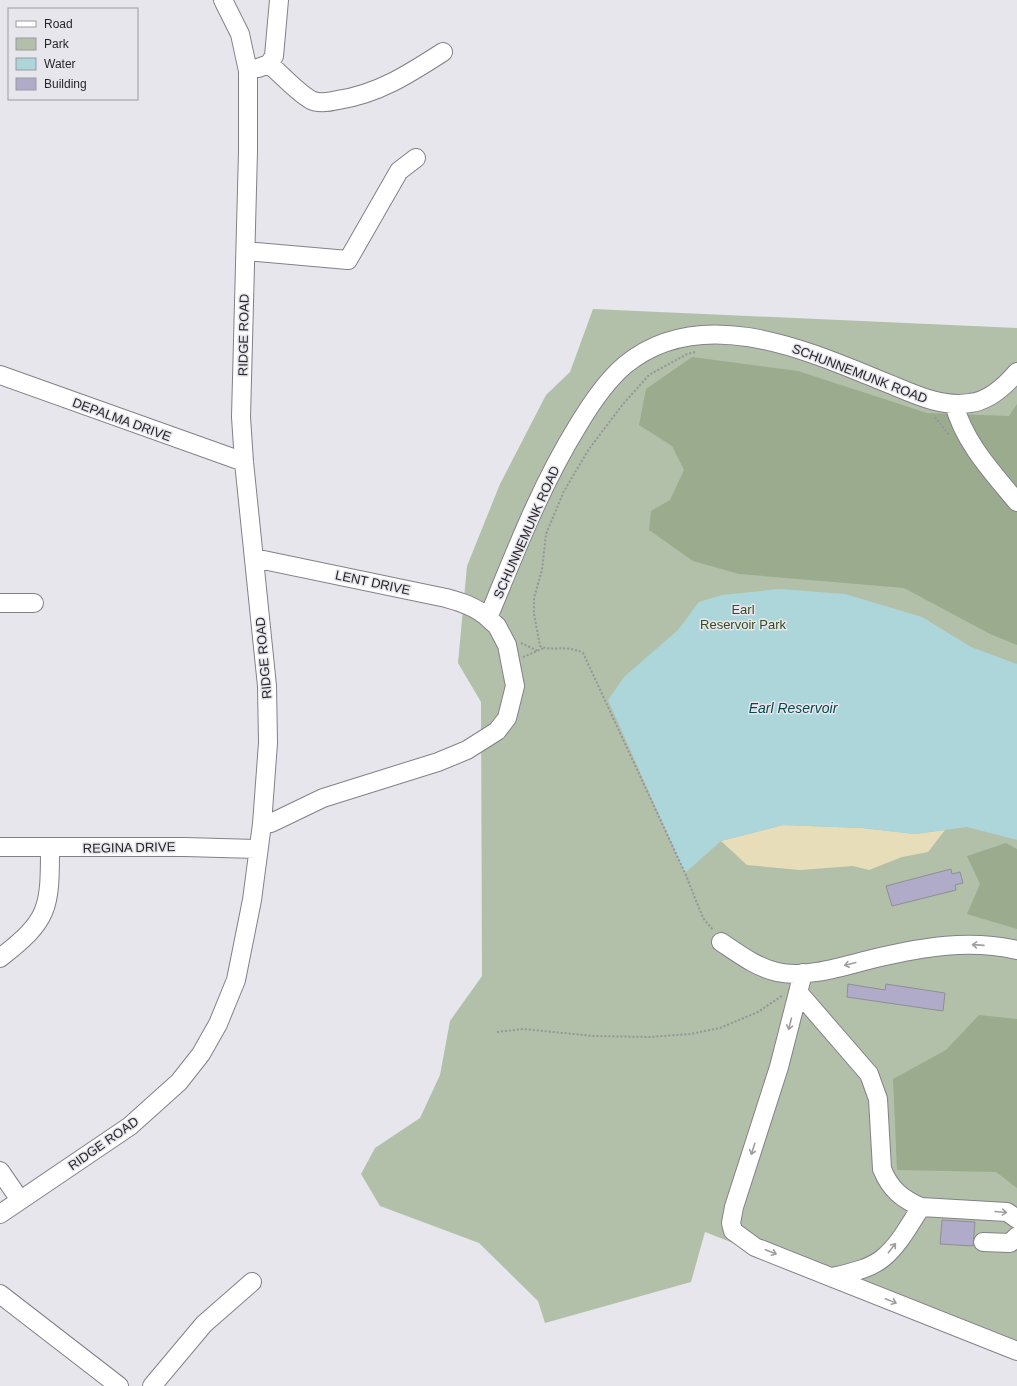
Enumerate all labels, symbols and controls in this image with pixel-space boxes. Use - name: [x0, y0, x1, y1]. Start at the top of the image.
- legend: [8, 8, 138, 100]
- text: Road: [44, 17, 73, 31]
- text: Park: [44, 37, 70, 51]
- text: Water: [44, 57, 76, 71]
- text: Building: [44, 77, 87, 91]
- street label: RIDGE ROAD: [235, 294, 252, 376]
- street label: SCHUNNEMUNK ROAD: [790, 341, 930, 406]
- street label: DEPALMA DRIVE: [70, 395, 173, 444]
- street label: SCHUNNEMUNK ROAD: [490, 463, 563, 601]
- street label: LENT DRIVE: [334, 567, 412, 598]
- park label: Earl Reservoir Park: [700, 602, 786, 632]
- street label: RIDGE ROAD: [252, 616, 275, 700]
- water label: Earl Reservoir: [749, 700, 839, 716]
- street label: REGINA DRIVE: [83, 839, 176, 856]
- one-way arrow: [972, 941, 985, 948]
- one-way arrow: [844, 961, 857, 969]
- one-way arrow: [786, 1017, 793, 1030]
- street label: RIDGE ROAD: [65, 1114, 141, 1173]
- one-way arrow: [749, 1142, 756, 1155]
- one-way arrow: [994, 1208, 1007, 1216]
- one-way arrow: [888, 1243, 896, 1254]
- one-way arrow: [764, 1249, 776, 1257]
- one-way arrow: [885, 1298, 897, 1306]

